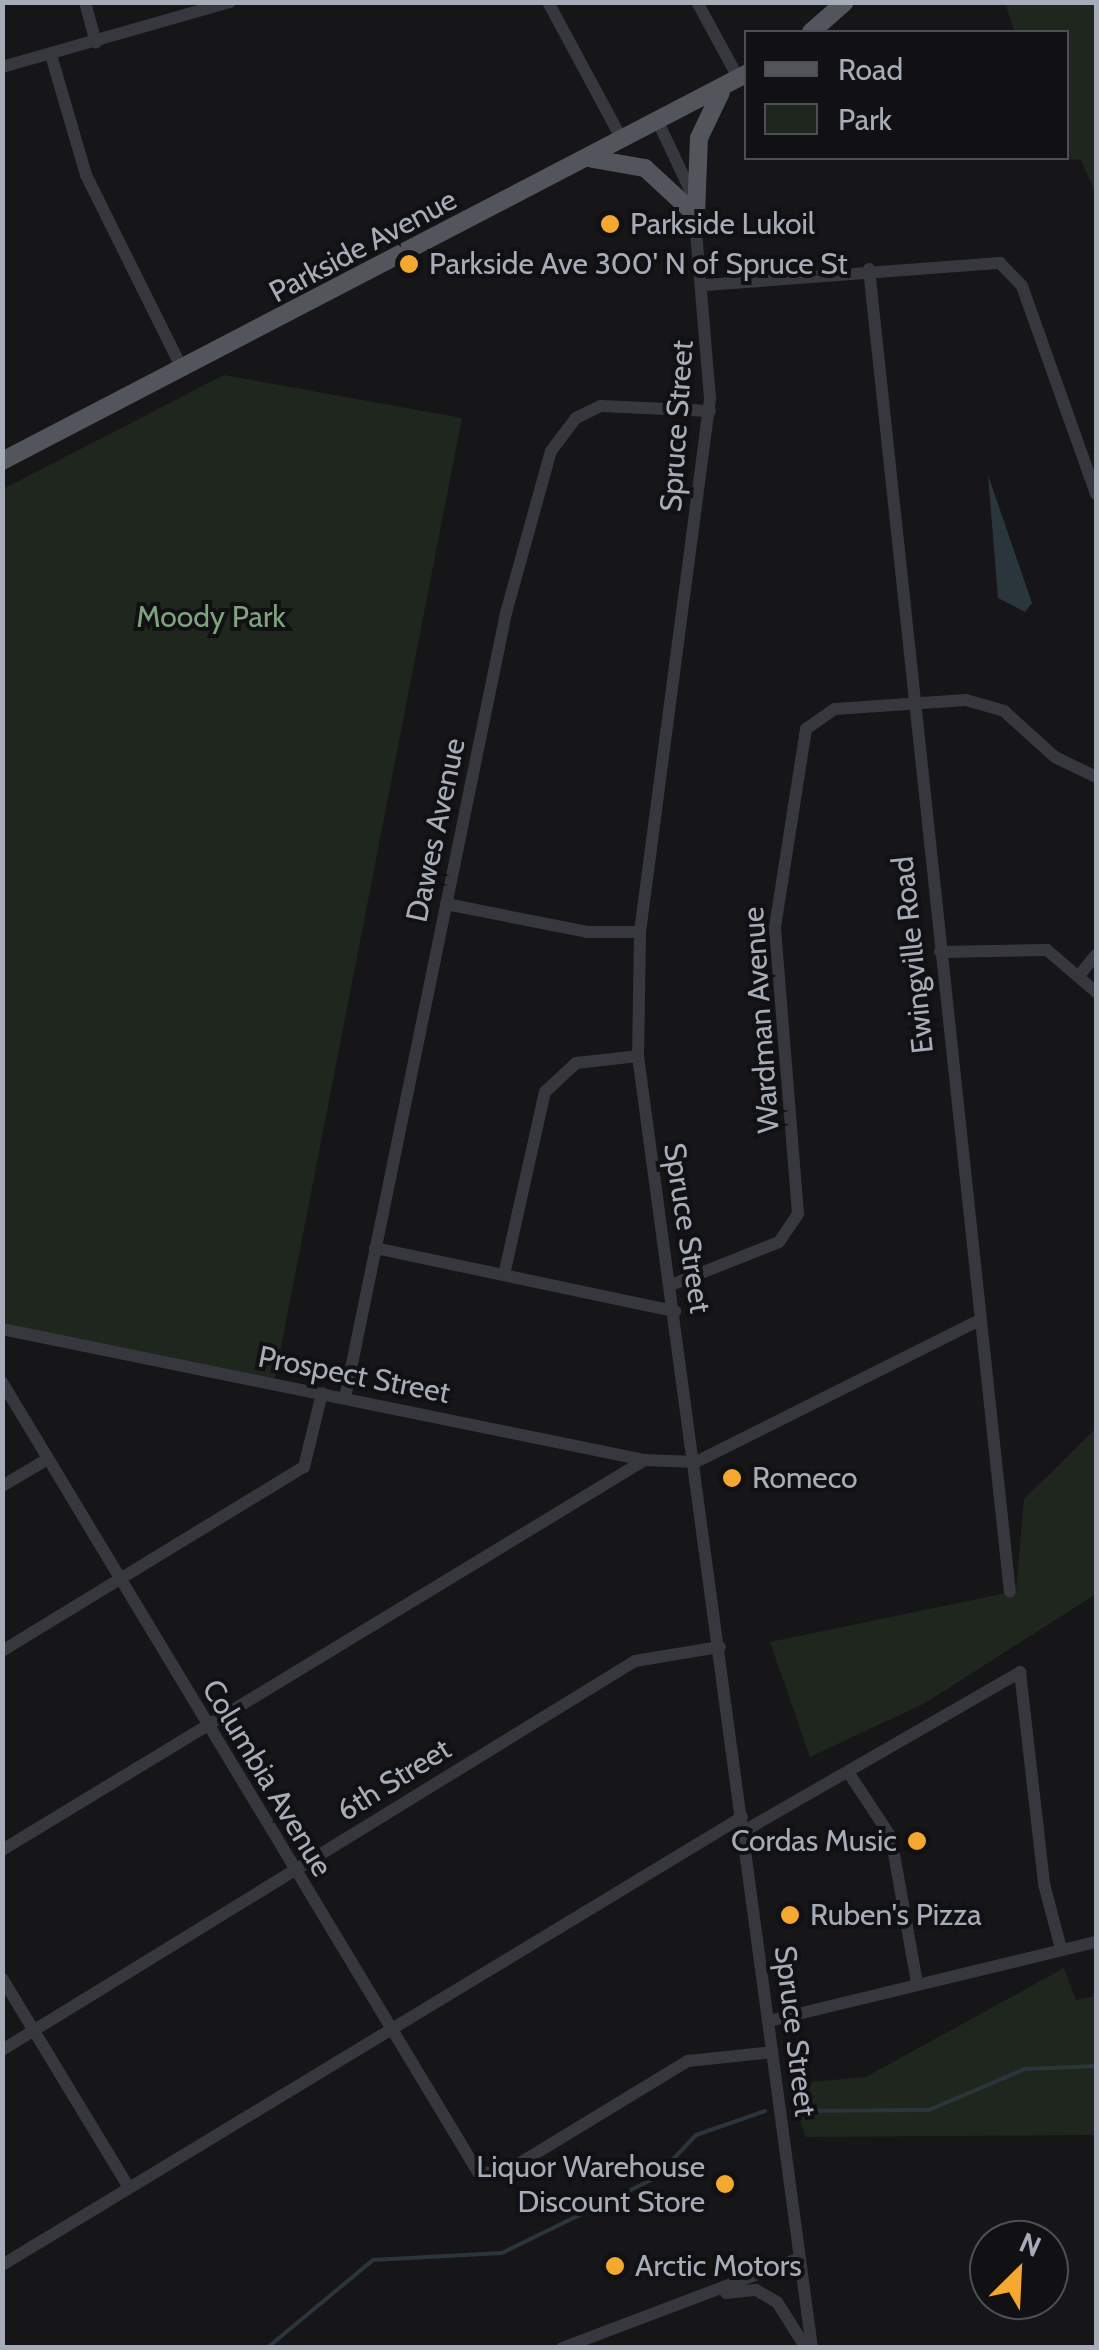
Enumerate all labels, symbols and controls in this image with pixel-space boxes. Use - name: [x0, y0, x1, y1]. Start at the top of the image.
- legend: [744, 30, 1069, 160]
- text: Road: [838, 51, 903, 88]
- text: Park: [838, 101, 892, 138]
- street label: Parkside Avenue: [263, 182, 463, 310]
- place label: Parkside Lukoil: [630, 206, 815, 242]
- marker: Parkside Lukoil: [599, 213, 621, 235]
- place label: Parkside Ave 300' N of Spruce St: [429, 246, 847, 282]
- marker: Parkside Ave 300' N of Spruce St: [398, 253, 420, 275]
- street label: Spruce Street: [653, 339, 701, 513]
- park label: Moody Park: [136, 599, 286, 635]
- street label: Dawes Avenue: [399, 735, 473, 925]
- street label: Ewingville Road: [885, 854, 941, 1056]
- street label: Wardman Avenue: [735, 906, 787, 1134]
- street label: Spruce Street: [656, 1140, 718, 1316]
- street label: Prospect Street: [255, 1339, 453, 1411]
- place label: Romeco: [752, 1460, 858, 1496]
- marker: Romeco: [721, 1467, 743, 1489]
- street label: Columbia Avenue: [194, 1673, 340, 1883]
- street label: 6th Street: [331, 1731, 457, 1829]
- place label: Cordas Music: [731, 1823, 897, 1859]
- marker: Cordas Music: [906, 1830, 928, 1852]
- place label: Ruben's Pizza: [810, 1897, 982, 1933]
- marker: Ruben's Pizza: [779, 1904, 801, 1926]
- street label: Spruce Street: [767, 1944, 823, 2118]
- place label: Liquor Warehouse Discount Store: [476, 2149, 705, 2220]
- marker: Liquor Warehouse Discount Store: [714, 2173, 736, 2195]
- north arrow: [969, 2220, 1069, 2320]
- text: N: [1014, 2225, 1046, 2264]
- place label: Arctic Motors: [635, 2248, 802, 2284]
- marker: Arctic Motors: [604, 2255, 626, 2277]

